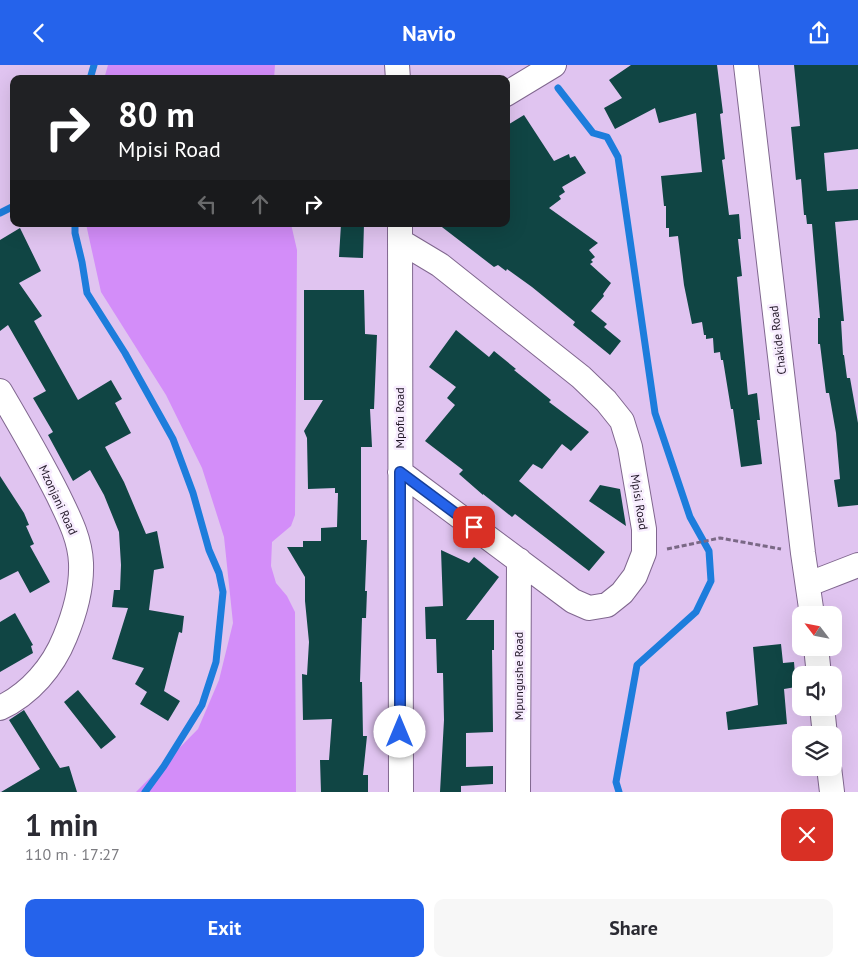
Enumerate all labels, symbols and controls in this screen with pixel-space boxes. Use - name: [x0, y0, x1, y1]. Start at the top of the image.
- icon: back: [25, 19, 53, 47]
- text: Navio: [402, 19, 456, 47]
- icon: share: [805, 19, 833, 47]
- text: 80 m: [118, 91, 195, 137]
- icon: right: [35, 95, 100, 160]
- text: Mpisi Road: [118, 135, 221, 163]
- icon: left: [193, 190, 221, 218]
- icon: ahead: [246, 190, 274, 218]
- icon: right: [299, 190, 327, 218]
- street label: Chakide Road: [766, 305, 789, 375]
- street label: Mpofu Road: [392, 387, 407, 449]
- street label: Mzonjani Road: [36, 463, 81, 537]
- street label: Mpisi Road: [628, 473, 651, 531]
- pin: [453, 506, 495, 548]
- icon: arrive: [460, 513, 488, 541]
- north arrow: [792, 606, 842, 656]
- map controls: [792, 606, 842, 776]
- street label: Mpungushe Road: [511, 632, 526, 720]
- button: sound: [792, 666, 842, 716]
- position arrow: [373, 705, 425, 757]
- button: layers: [792, 726, 842, 776]
- text: 1 min: [25, 805, 98, 844]
- button: close: [781, 809, 833, 861]
- text: 110 m · 17:27: [25, 844, 120, 864]
- button: Exit: [25, 899, 424, 957]
- button: Share: [434, 899, 833, 957]

